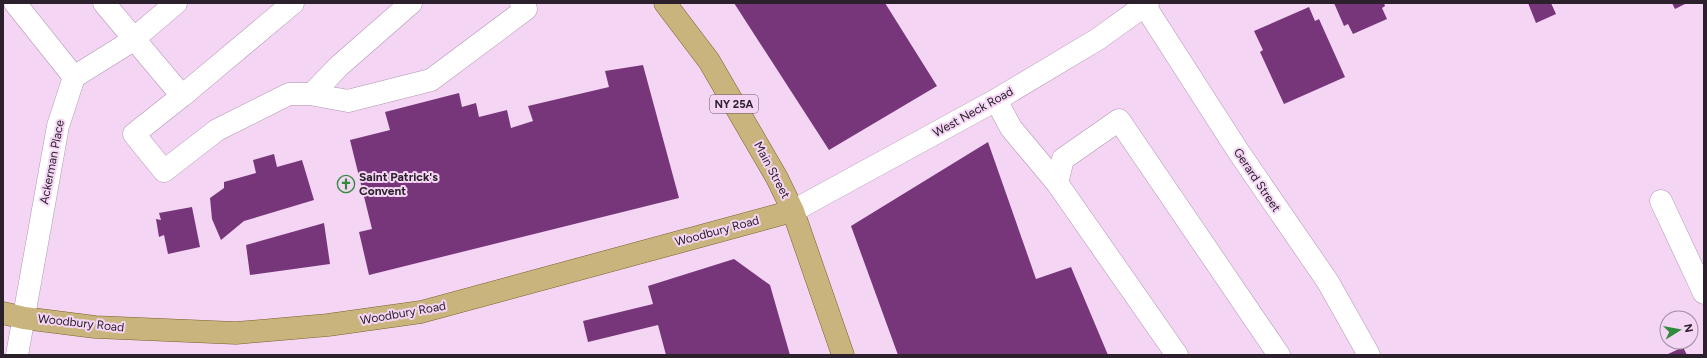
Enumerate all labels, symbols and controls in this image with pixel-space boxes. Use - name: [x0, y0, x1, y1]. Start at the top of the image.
- street label: West Neck Road: [931, 84, 1015, 140]
- road number: NY 25A: [710, 95, 758, 113]
- street label: Ackerman Place: [37, 118, 67, 205]
- street label: Main Street: [751, 139, 793, 201]
- street label: Gerard Street: [1231, 146, 1284, 215]
- place label: Saint Patrick's Convent: [359, 170, 438, 198]
- church icon: Saint Patrick's Convent: [336, 174, 356, 194]
- street label: Woodbury Road: [673, 213, 761, 249]
- street label: Woodbury Road: [359, 299, 447, 327]
- north arrow: [1659, 310, 1699, 350]
- street label: Woodbury Road: [37, 312, 125, 334]
- text: N: [1681, 323, 1696, 334]

